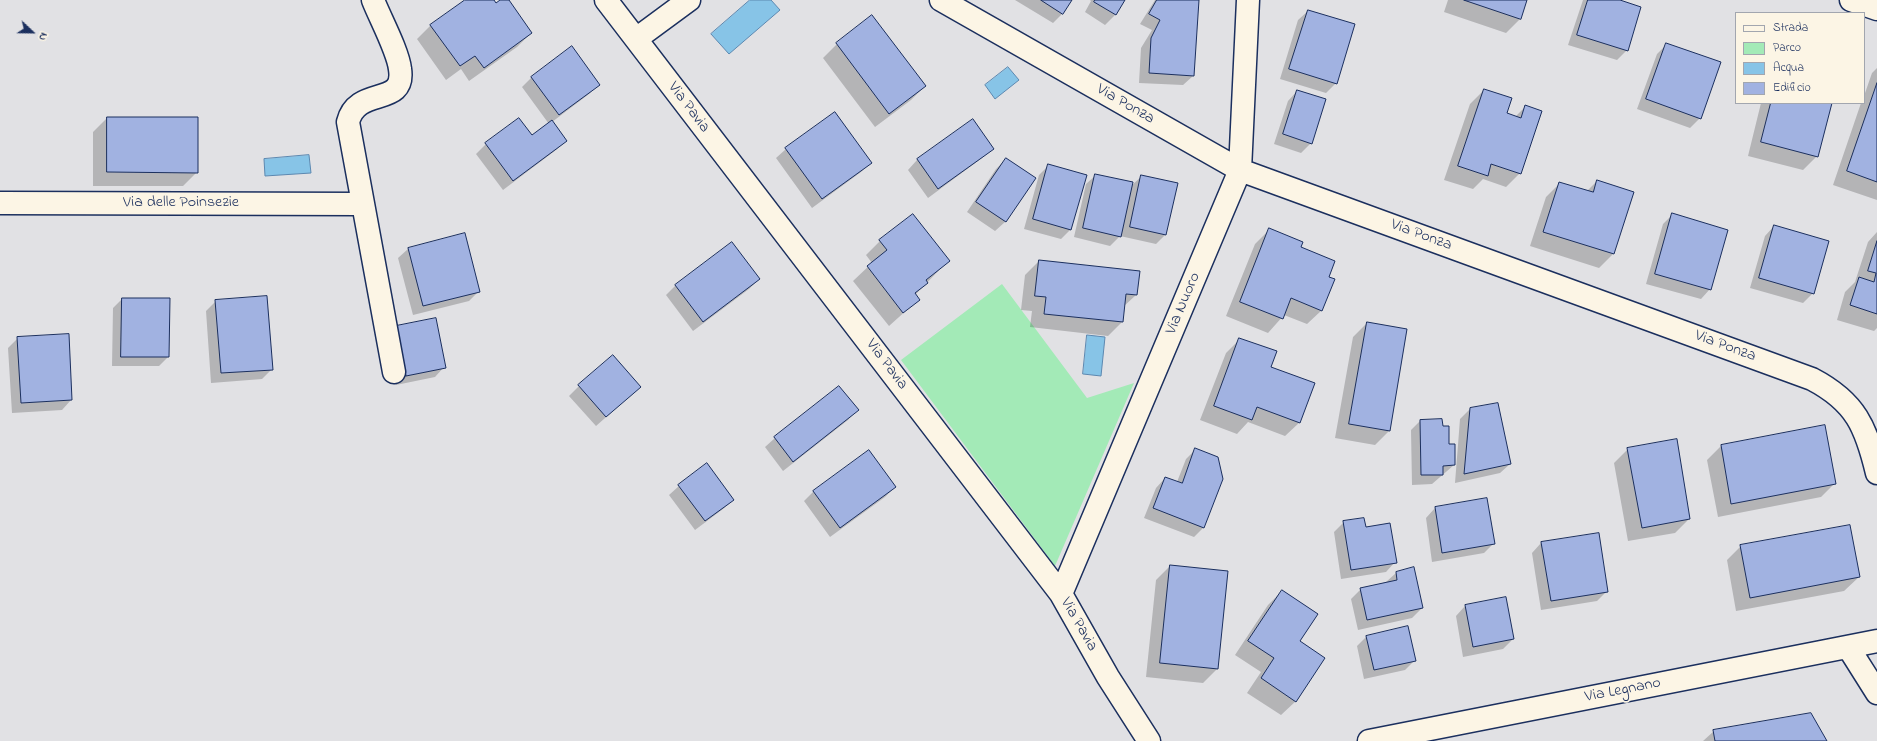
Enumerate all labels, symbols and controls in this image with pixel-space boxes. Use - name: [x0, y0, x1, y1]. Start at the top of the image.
- north arrow: [12, 12, 52, 52]
- legend: [1735, 12, 1865, 104]
- text: Strada: [1773, 19, 1808, 37]
- text: N: [34, 30, 52, 43]
- text: Parco: [1773, 39, 1801, 57]
- text: Acqua: [1773, 59, 1804, 77]
- street label: Via Pavia: [663, 79, 713, 137]
- text: Edificio: [1773, 79, 1811, 97]
- street label: Via Ponza: [1093, 81, 1157, 129]
- street label: Via delle Poinsezie: [123, 193, 239, 213]
- street label: Via Ponza: [1388, 216, 1454, 256]
- street label: Via Nuoro: [1162, 270, 1206, 338]
- street label: Via Ponza: [1692, 327, 1758, 367]
- street label: Via Pavia: [861, 336, 911, 394]
- street label: Via Pavia: [1055, 595, 1101, 655]
- street label: Via Legnano: [1583, 674, 1663, 708]

